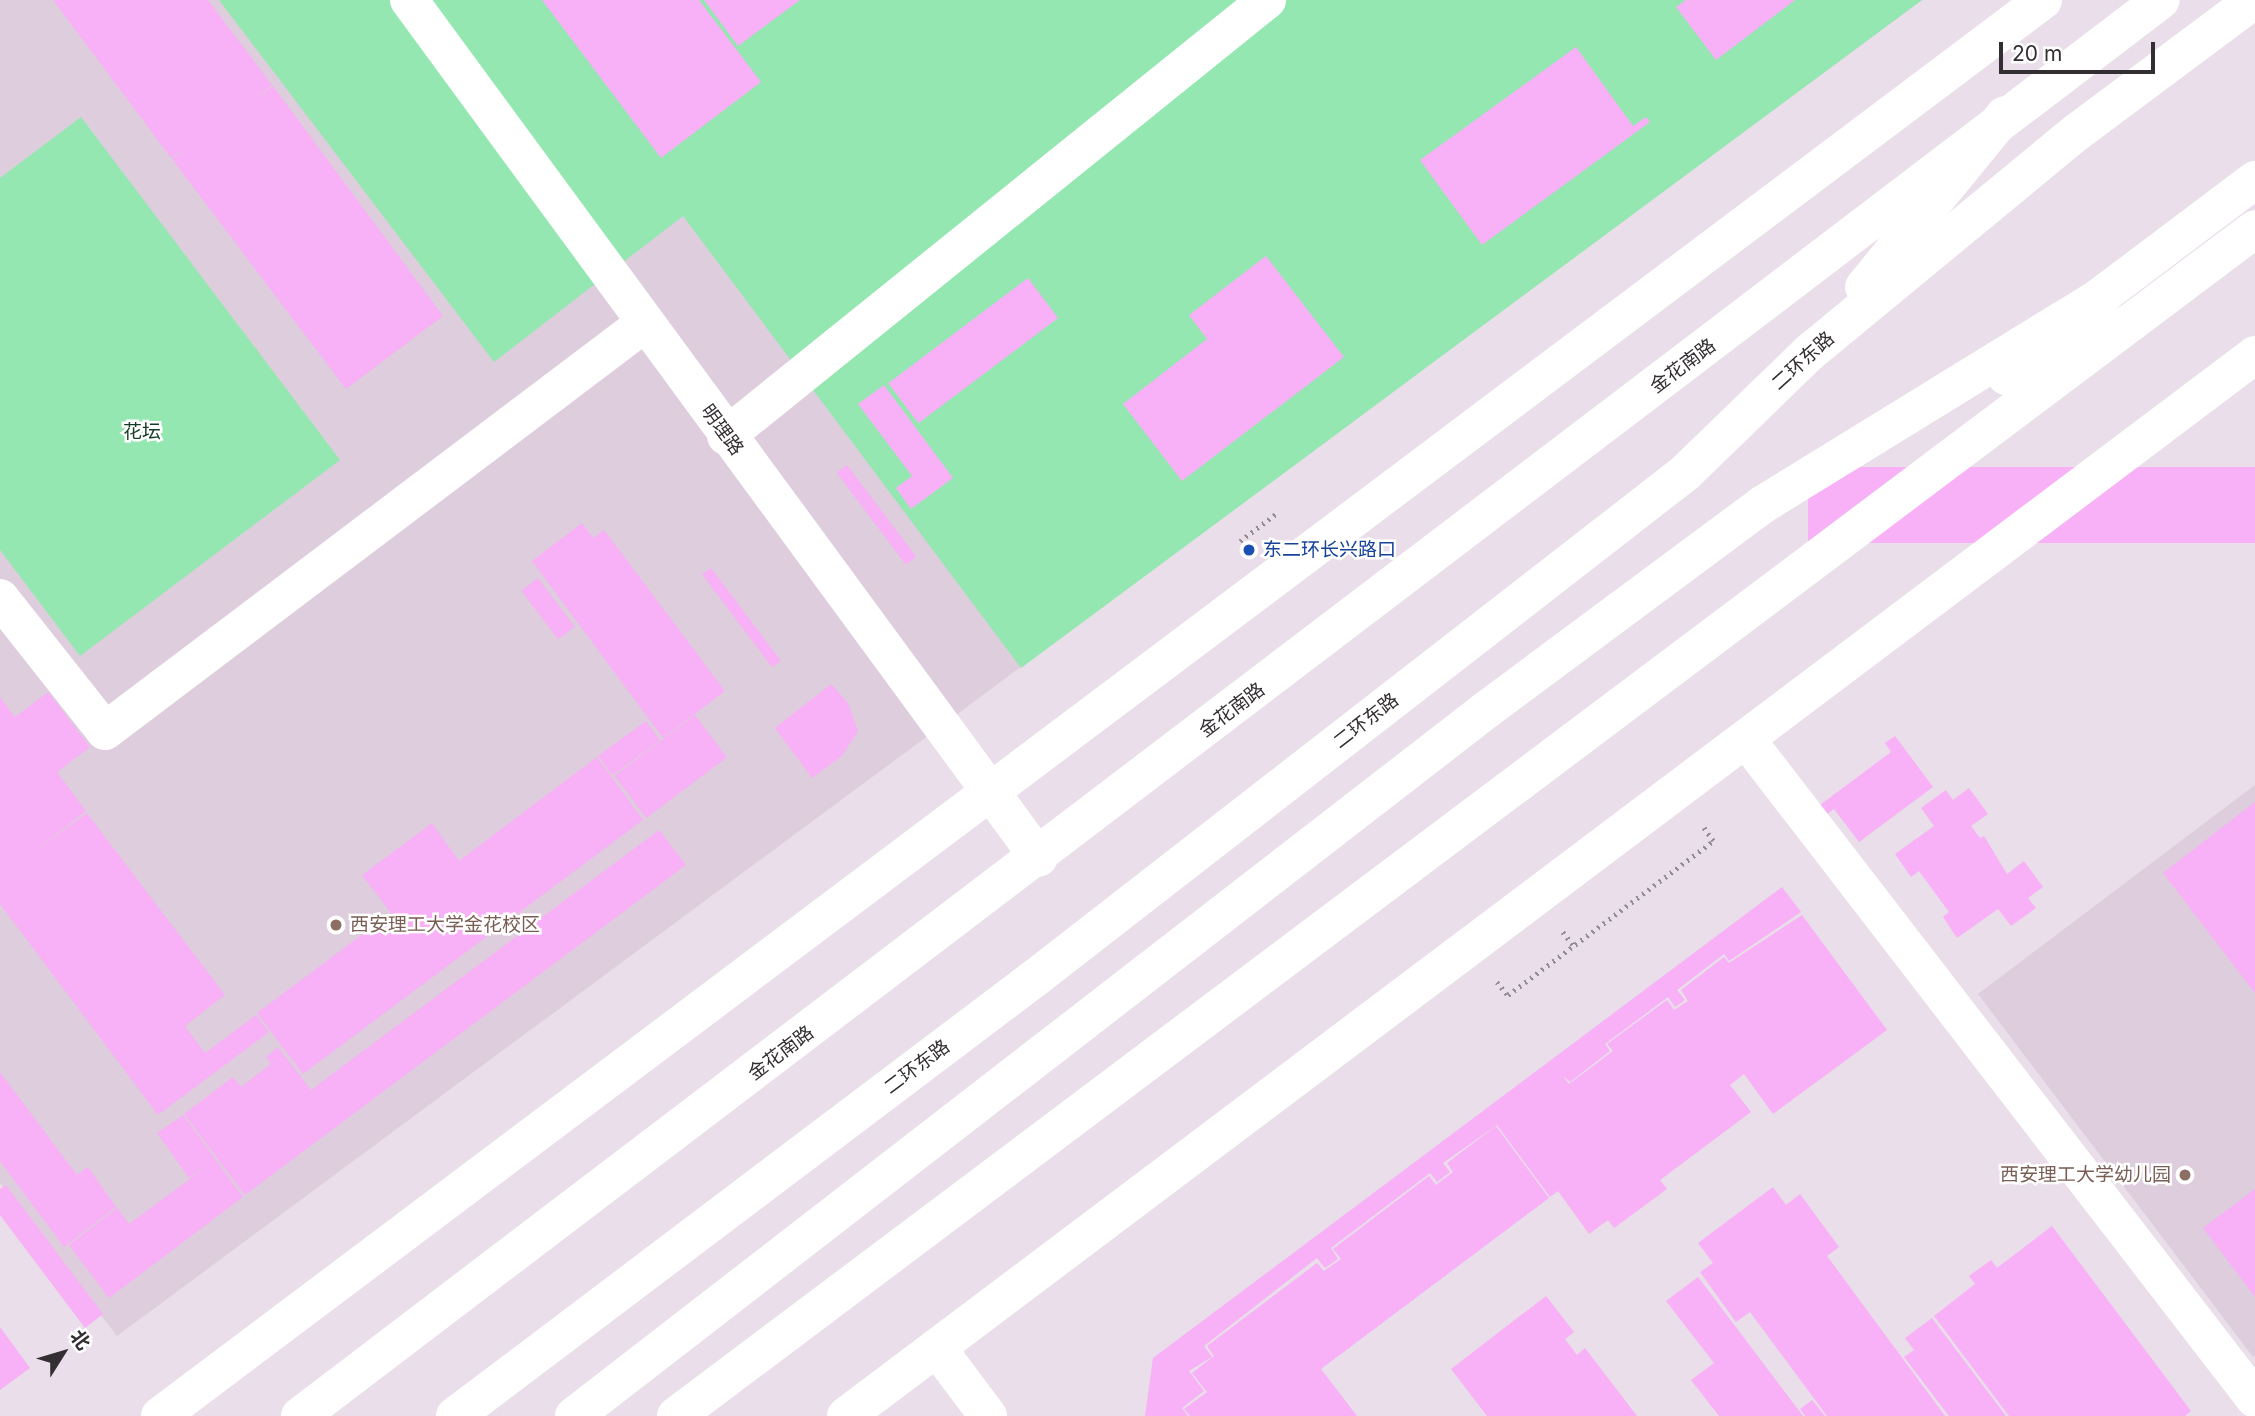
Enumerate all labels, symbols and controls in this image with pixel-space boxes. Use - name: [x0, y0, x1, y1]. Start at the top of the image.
- scale bar: [2003, 28, 2159, 72]
- text: 20 m: [2012, 41, 2062, 66]
- street label: 二环东路: [1767, 327, 1839, 395]
- street label: 金花南路: [1646, 334, 1720, 398]
- street label: 明理路: [696, 400, 748, 460]
- park label: 花坛: [123, 421, 161, 443]
- place label: 东二环长兴路口: [1263, 539, 1396, 561]
- marker: 东二环长兴路口: [1241, 542, 1257, 558]
- street label: 金花南路: [1195, 678, 1269, 742]
- street label: 二环东路: [1329, 689, 1403, 753]
- place label: 西安理工大学金花校区: [350, 914, 540, 936]
- marker: 西安理工大学金花校区: [328, 917, 344, 933]
- street label: 金花南路: [744, 1021, 818, 1085]
- street label: 二环东路: [880, 1035, 954, 1099]
- place label: 西安理工大学幼儿园: [2000, 1164, 2171, 1186]
- marker: 西安理工大学幼儿园: [2177, 1167, 2193, 1183]
- north arrow: [28, 1318, 98, 1388]
- text: 北: [65, 1326, 95, 1355]

